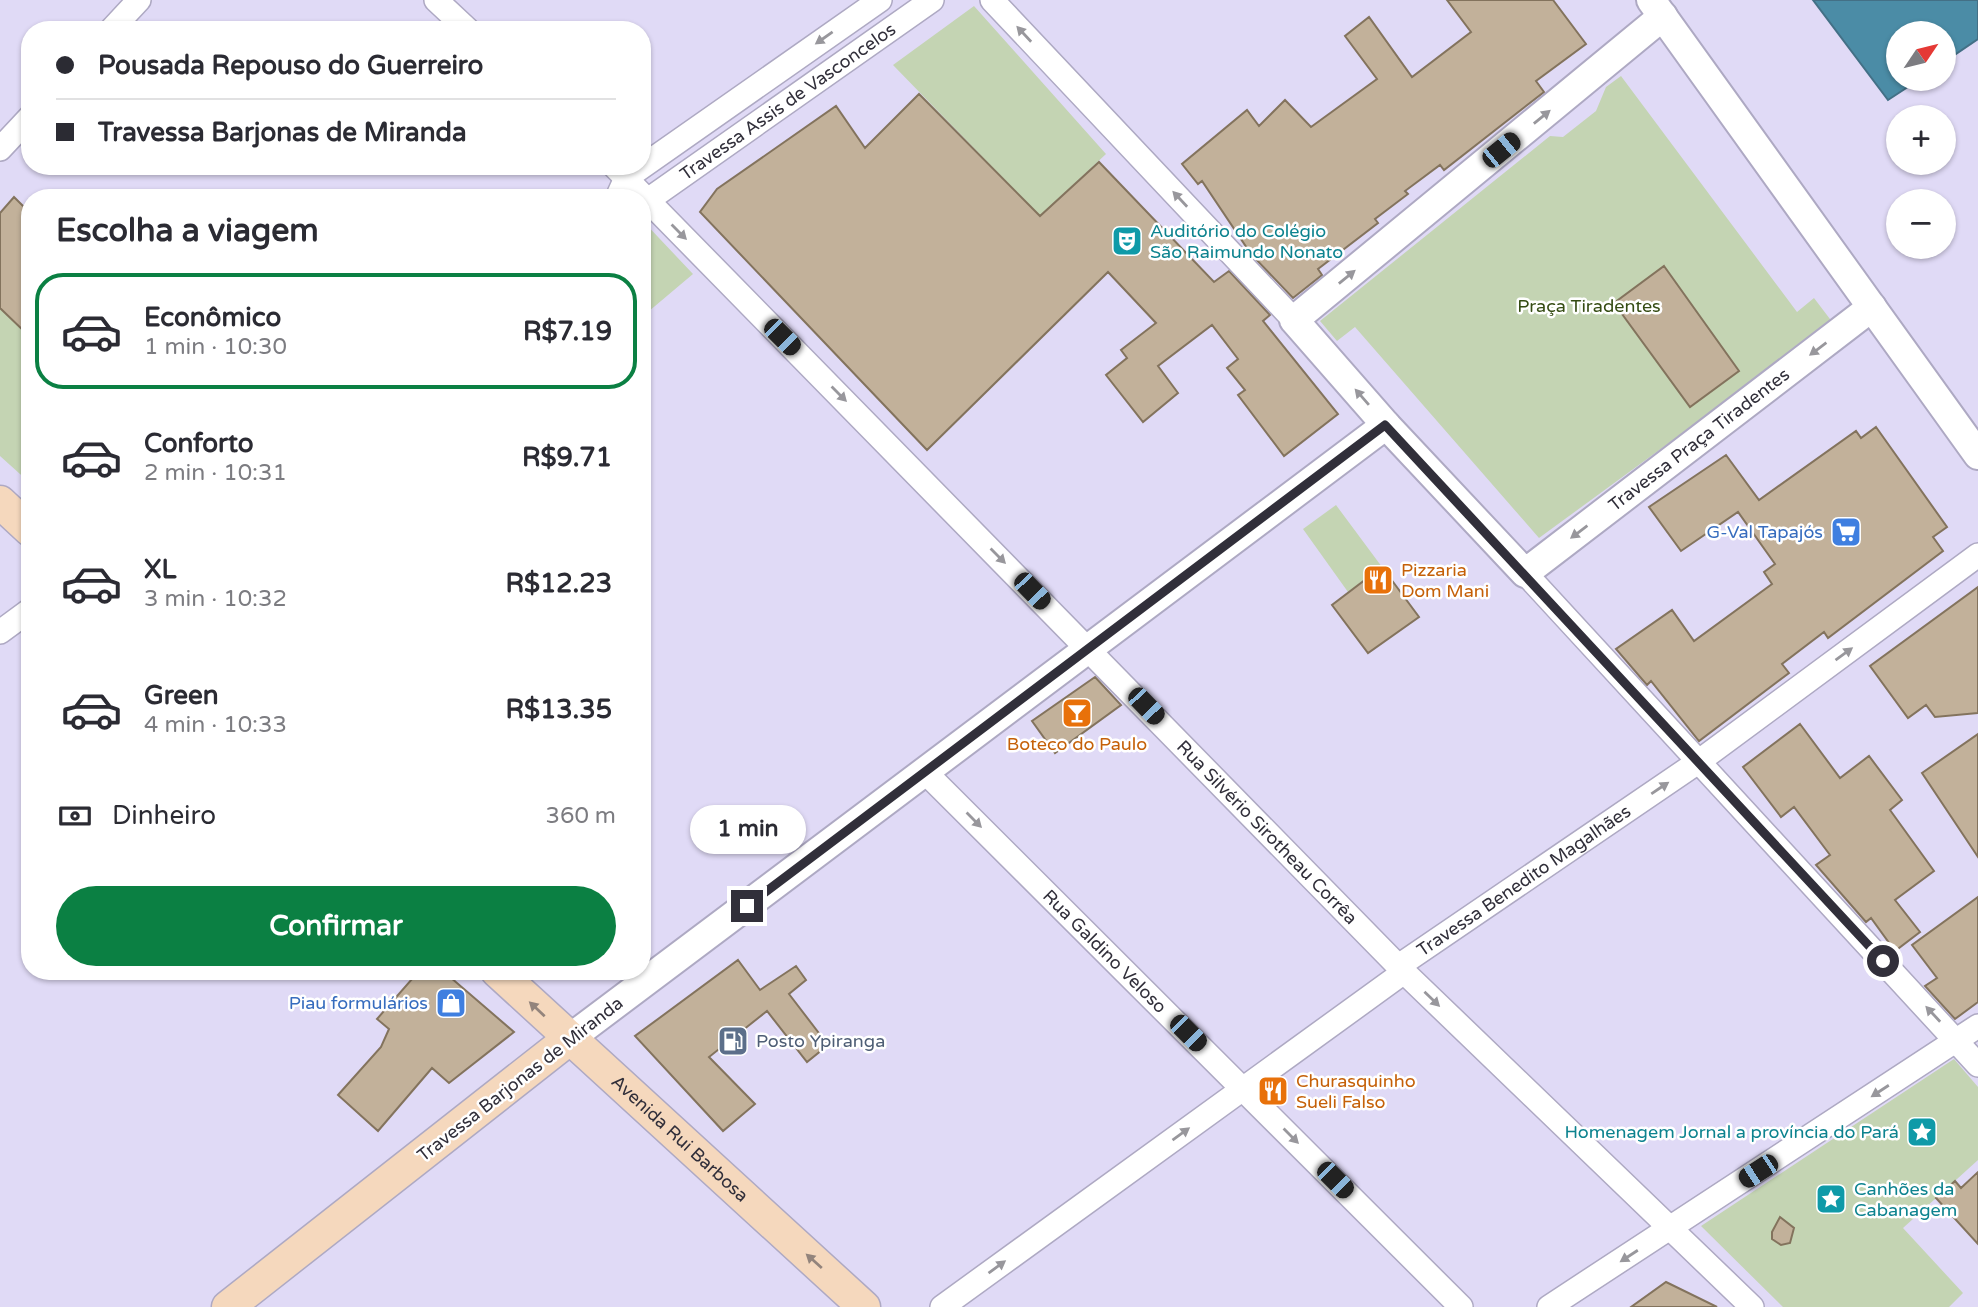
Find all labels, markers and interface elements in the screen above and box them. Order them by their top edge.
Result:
street label: Travessa Assis de Vasconcelos [676,18,900,185]
north arrow [1886,21,1956,91]
map controls [1886,21,1956,259]
one-way arrow [1017,26,1033,43]
one-way arrow [815,31,833,45]
text: Pousada Repouso do Guerreiro [98,50,483,81]
button: + [1886,105,1956,175]
one-way arrow [1533,110,1550,125]
text: Travessa Barjonas de Miranda [98,117,467,148]
car [1479,129,1524,171]
button: − [1886,189,1956,259]
one-way arrow [1173,191,1189,208]
text: Escolha a viagem [56,212,319,250]
place label: Auditório do Colégio São Raimundo Nonato [1150,220,1343,263]
one-way arrow [671,223,687,240]
theatre icon: Auditório do Colégio São Raimundo Nonato [1110,224,1144,258]
one-way arrow [1339,270,1356,285]
park label: Praça Tiradentes [1517,295,1661,317]
icon: car [60,300,123,363]
text: Econômico [144,302,281,333]
car [760,315,805,359]
text: R$7.19 [523,316,612,347]
text: 1 min · 10:30 [144,333,287,361]
one-way arrow [1809,342,1827,356]
street label: Travessa Praça Tiradentes [1604,363,1794,516]
one-way arrow [830,385,846,402]
one-way arrow [1354,389,1370,406]
icon: car [60,426,123,489]
text: Conforto [144,428,253,459]
text: R$9.71 [522,442,612,473]
text: 2 min · 10:31 [144,459,287,487]
supermarket icon: G-Val Tapajós [1829,515,1863,549]
place label: G-Val Tapajós [1707,521,1823,543]
one-way arrow [1570,524,1588,539]
one-way arrow [990,548,1007,565]
icon: car [60,552,123,615]
text: XL [144,554,176,585]
place label: Pizzaria Dom Mani [1401,559,1489,602]
restaurant icon: Pizzaria Dom Mani [1361,563,1395,597]
text: R$12.23 [505,568,612,599]
car [1010,569,1055,613]
text: 3 min · 10:32 [144,585,287,613]
one-way arrow [1834,647,1853,661]
icon: car [60,678,123,741]
text: Green [144,680,219,711]
car [1124,684,1169,728]
text: R$13.35 [505,694,612,725]
bar icon: Boteco do Paulo [1060,696,1094,730]
text: 4 min · 10:33 [144,711,287,739]
place label: Boteco do Paulo [1007,733,1147,755]
street label: Rua Silvério Sirotheau Corrêa [1172,736,1362,929]
one-way arrow [1651,781,1669,795]
icon: cash [56,797,94,835]
text: Dinheiro [112,800,216,831]
street label: Travessa Benedito Magalhães [1413,800,1635,961]
text: 360 m [546,802,616,830]
callout: 1 min [689,804,805,853]
one-way arrow [965,812,982,829]
text: 1 min [717,815,779,843]
street label: Rua Galdino Veloso [1038,885,1171,1018]
button: Confirmar [56,886,616,966]
route end [731,890,763,922]
route start [1867,945,1899,977]
shop icon: Piau formulários [434,986,468,1020]
one-way arrow [1423,990,1440,1006]
place label: Piau formulários [289,992,428,1014]
street label: Travessa Barjonas de Miranda [413,992,627,1166]
one-way arrow [528,1001,546,1017]
one-way arrow [1925,1006,1941,1023]
car [1166,1011,1211,1055]
fuel station icon: Posto Ypiranga [716,1024,750,1058]
place label: Posto Ypiranga [756,1030,885,1052]
street label: Avenida Rui Barbosa [607,1070,753,1207]
place label: Churasquinho Sueli Falso [1296,1070,1416,1113]
restaurant icon: Churasquinho Sueli Falso [1256,1074,1290,1108]
one-way arrow [1870,1084,1890,1097]
place icon: Homenagem Jornal a província do Pará [1905,1115,1939,1149]
place label: Homenagem Jornal a província do Pará [1565,1121,1899,1143]
one-way arrow [1172,1127,1191,1141]
one-way arrow [1283,1128,1300,1145]
car [1735,1151,1782,1191]
car [1313,1158,1358,1202]
place label: Canhões da Cabanagem [1854,1178,1957,1221]
place icon: Canhões da Cabanagem [1814,1182,1848,1216]
one-way arrow [1619,1249,1638,1262]
one-way arrow [805,1253,823,1269]
one-way arrow [988,1260,1006,1274]

